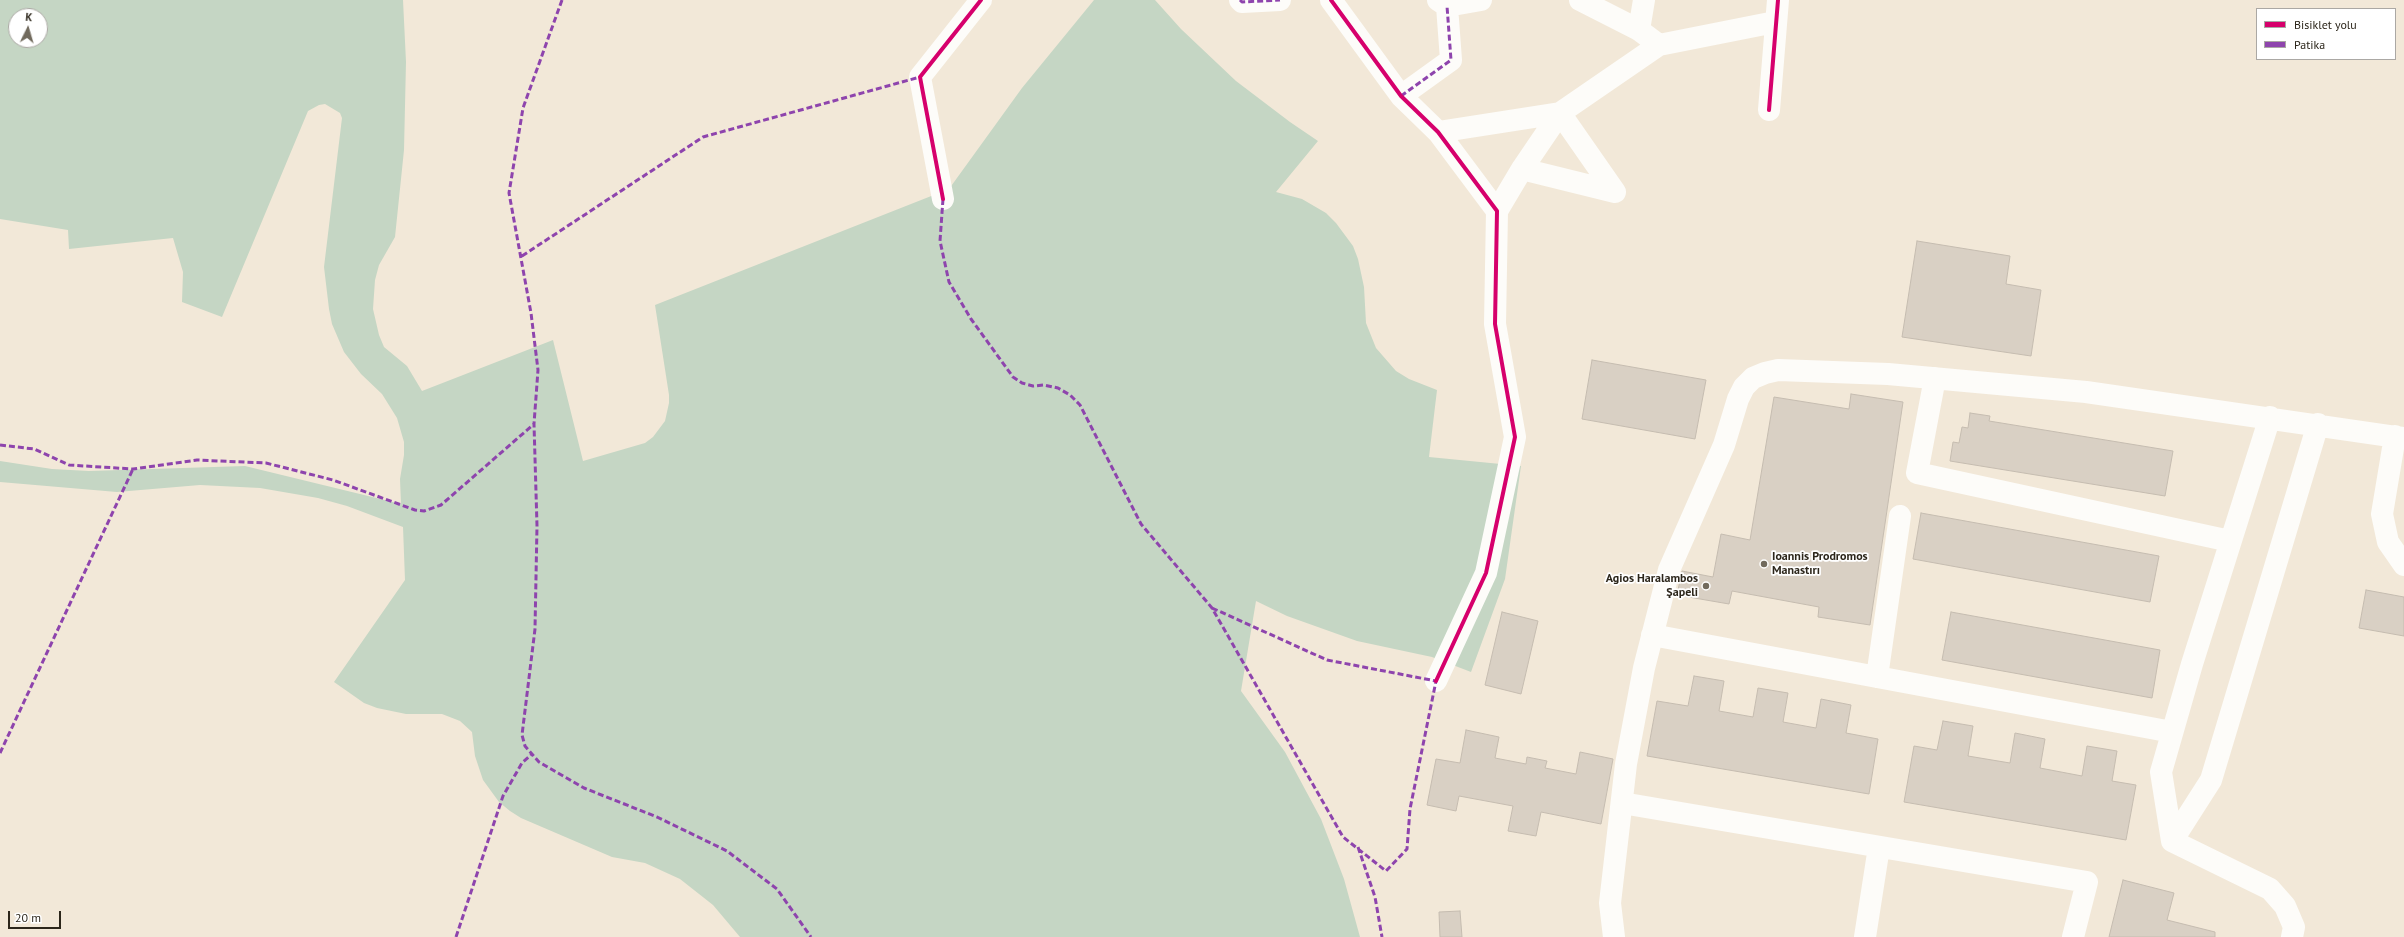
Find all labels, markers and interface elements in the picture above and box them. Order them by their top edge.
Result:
north arrow [8,8,48,48]
legend [2256,8,2396,60]
text: K [25,10,33,24]
text: Bisiklet yolu [2294,17,2357,32]
text: Patika [2294,37,2325,52]
place label: Ioannis Prodromos Manastırı [1772,550,1868,578]
marker: Ioannis Prodromos Manastırı [1759,559,1769,569]
place label: Agios Haralambos Şapeli [1606,572,1698,600]
marker: Agios Haralambos Şapeli [1701,581,1711,591]
scale bar [10,903,63,929]
text: 20 m [15,910,41,925]

